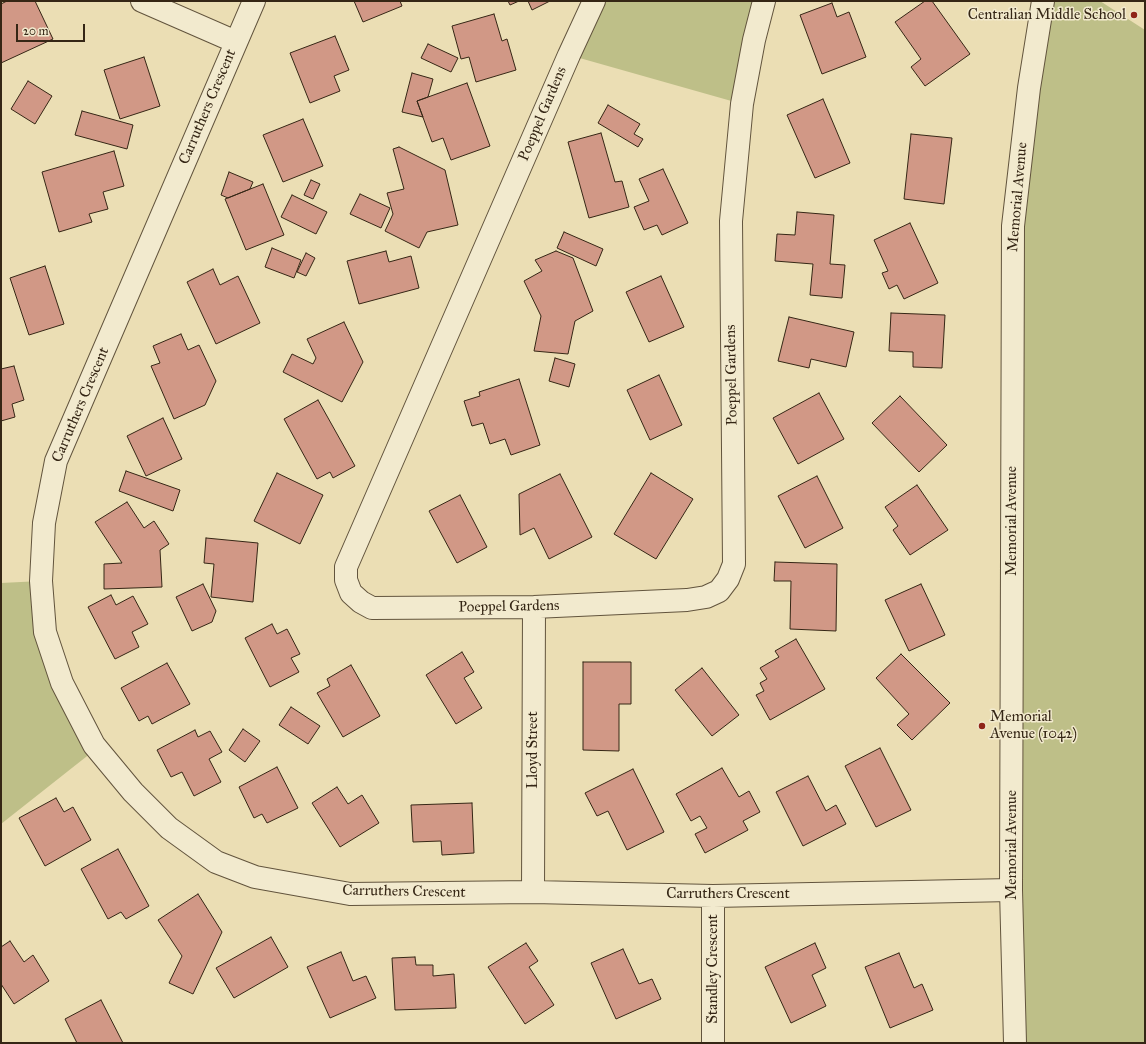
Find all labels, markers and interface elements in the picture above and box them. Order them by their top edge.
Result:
place label: Centralian Middle School [968,6,1126,24]
marker: Centralian Middle School [1129,10,1139,20]
scale bar [18,16,87,42]
text: 20 m [23,24,49,38]
street label: Carruthers Crescent [176,47,240,167]
street label: Poeppel Gardens [515,64,571,164]
street label: Memorial Avenue [1004,141,1032,253]
street label: Poeppel Gardens [722,324,742,426]
street label: Carruthers Crescent [49,345,113,465]
street label: Memorial Avenue [1003,466,1021,576]
street label: Poeppel Gardens [458,597,560,617]
place label: Memorial Avenue (1042) [990,708,1077,743]
street label: Lloyd Street [524,711,542,789]
marker: Memorial Avenue (1042) [977,721,987,731]
street label: Memorial Avenue [1003,790,1021,900]
street label: Carruthers Crescent [342,882,466,902]
street label: Carruthers Crescent [666,885,790,903]
street label: Standley Crescent [704,914,722,1024]

